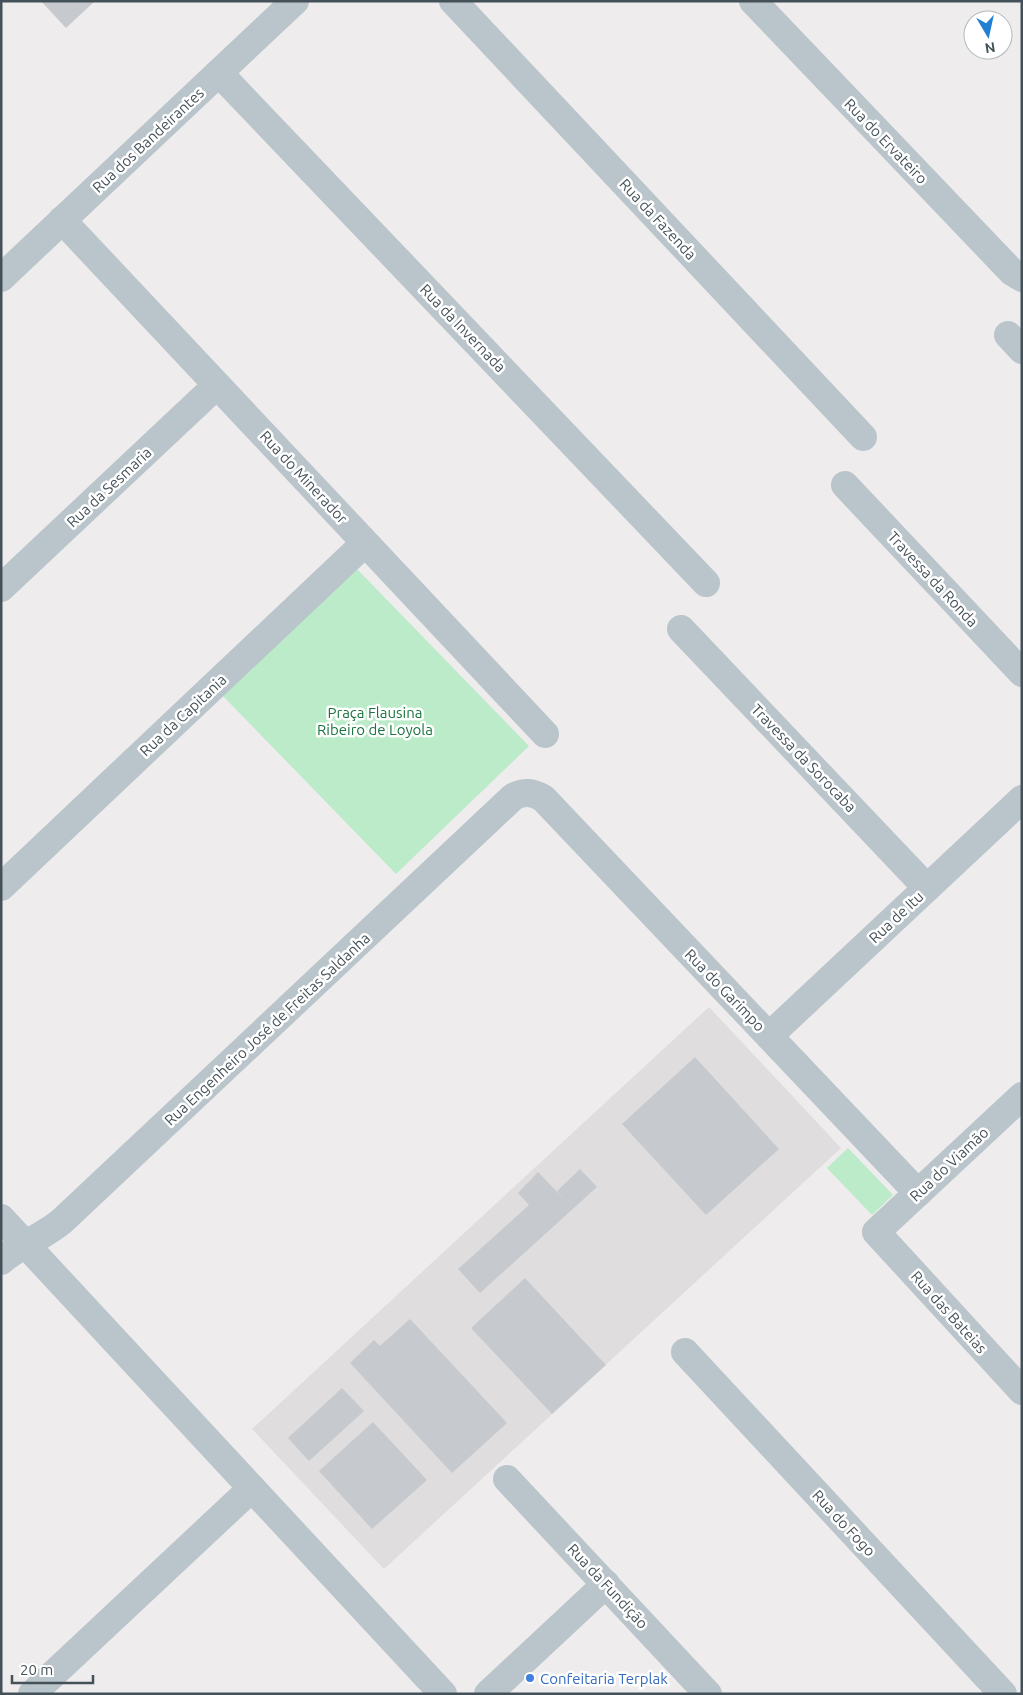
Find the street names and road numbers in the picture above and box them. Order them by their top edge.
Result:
street label: Rua dos Bandeirantes [89,84,207,196]
street label: Rua do Ervateiro [841,95,931,187]
street label: Rua da Fazenda [616,175,700,263]
street label: Rua da Invernada [417,281,509,375]
street label: Rua do Minerador [257,427,351,527]
street label: Rua da Sesmaria [63,444,155,530]
street label: Travessa da Ronda [884,528,982,630]
street label: Rua da Capitania [136,671,230,759]
street label: Travessa da Sorocaba [748,701,860,815]
street label: Rua de Itu [865,888,927,946]
street label: Rua Engenheiro José de Freitas Saldanha [161,929,373,1129]
street label: Rua do Garimpo [682,945,768,1035]
street label: Rua do Viamão [906,1123,992,1205]
street label: Rua das Bateias [908,1267,990,1357]
street label: Rua do Fogo [809,1486,879,1560]
street label: Rua da Fundição [564,1540,652,1632]

